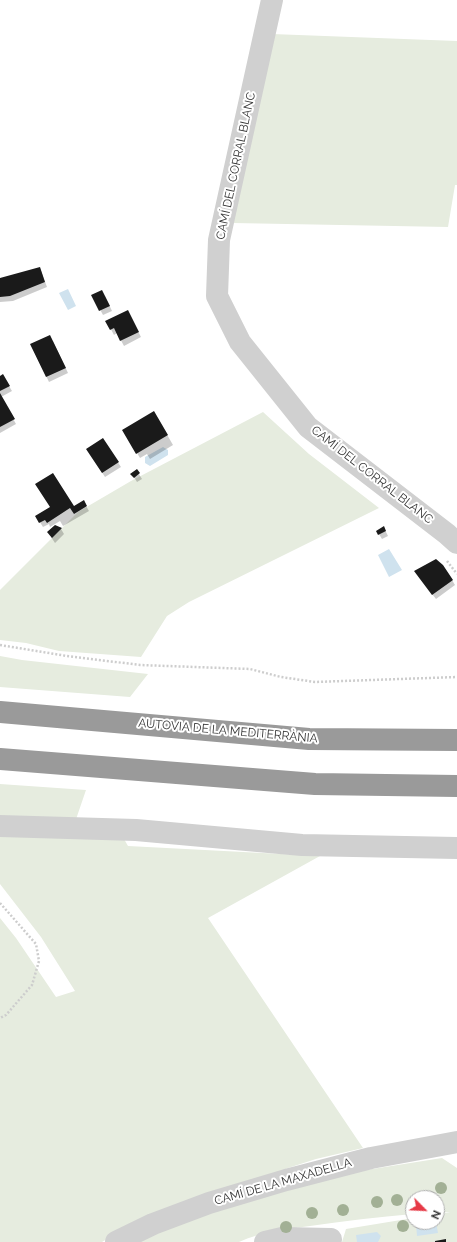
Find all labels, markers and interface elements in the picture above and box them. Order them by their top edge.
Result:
street label: CAMÍ DEL CORRAL BLANC [213,91,259,241]
street label: CAMÍ DEL CORRAL BLANC [308,423,436,527]
street label: AUTOVIA DE LA MEDITERRÀNIA [138,716,318,746]
street label: CAMÍ DE LA MAXADELLA [213,1155,353,1209]
north arrow [405,1190,445,1230]
text: N [428,1208,443,1221]

